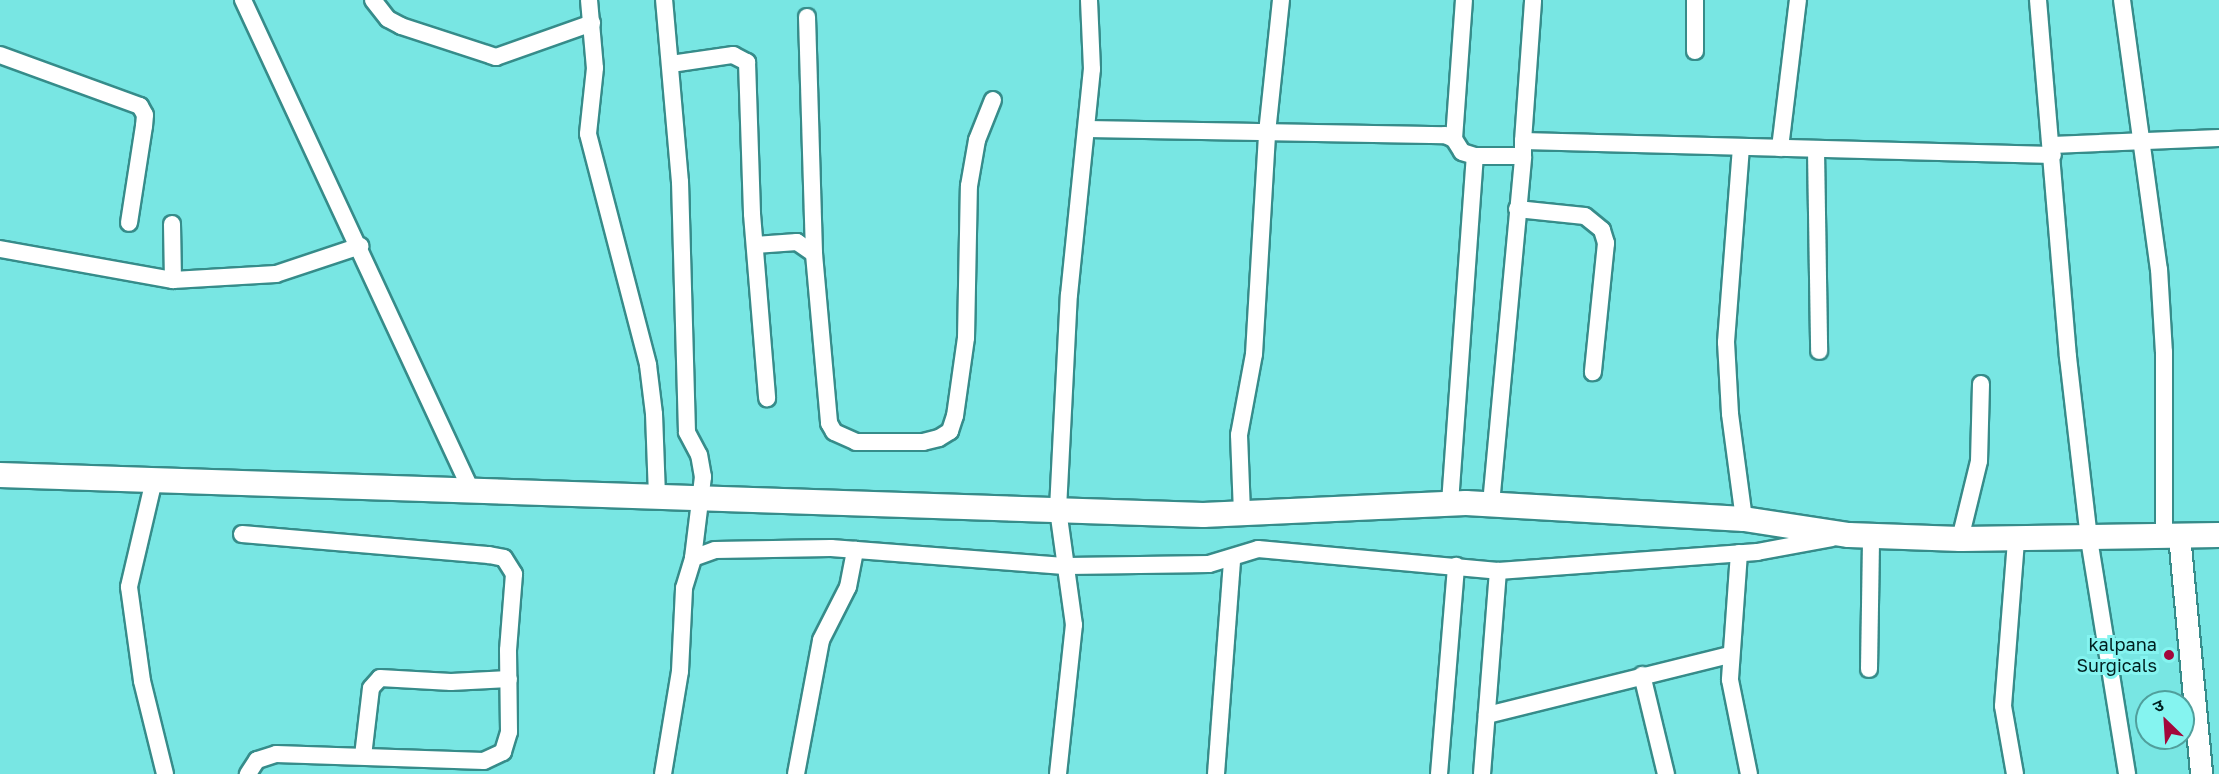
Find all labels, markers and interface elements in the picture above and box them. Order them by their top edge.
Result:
place label: kalpana Surgicals [2077,634,2157,676]
marker: kalpana Surgicals [2162,648,2176,662]
north arrow [2135,690,2195,750]
text: उ [2150,694,2167,717]

